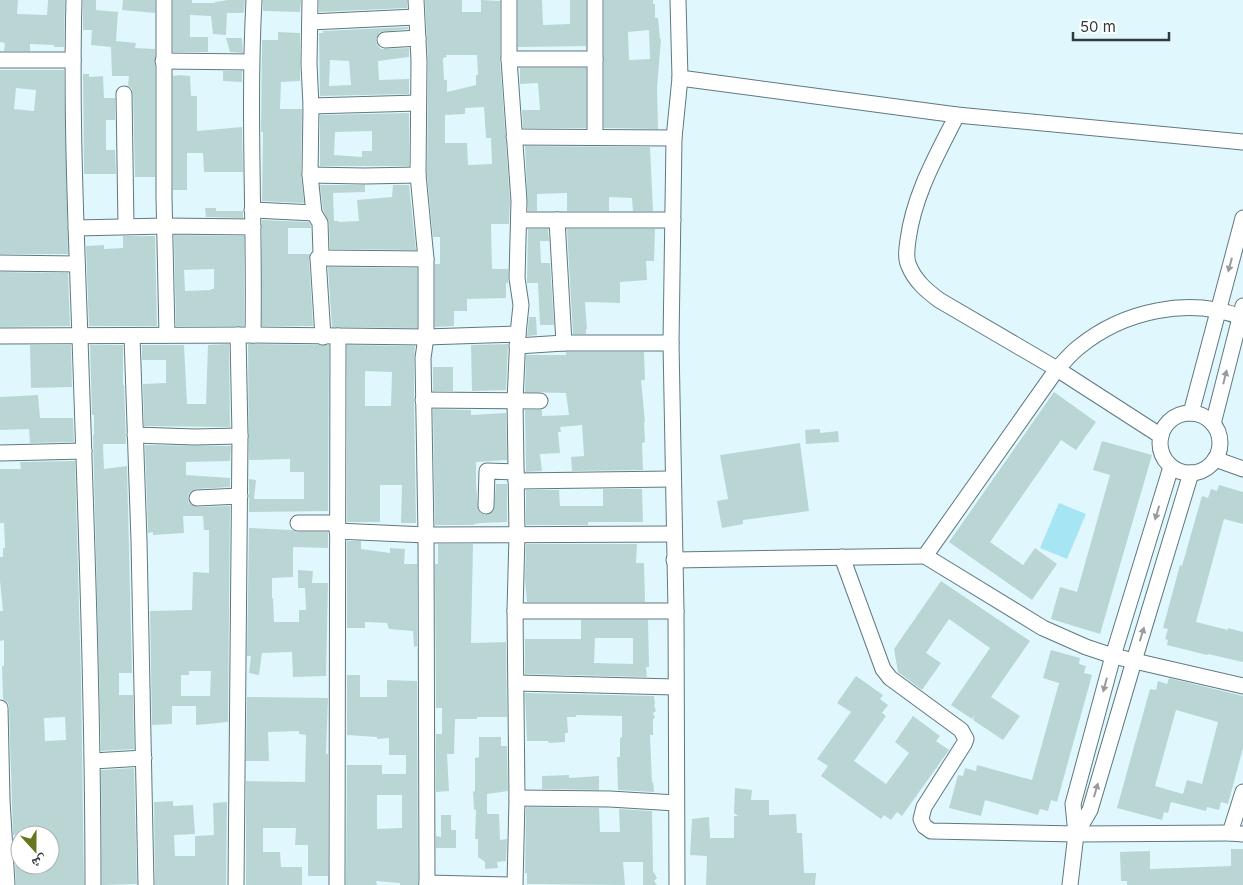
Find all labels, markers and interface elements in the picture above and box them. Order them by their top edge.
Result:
scale bar [1073,10,1169,42]
text: 50 m [1080,17,1116,36]
one-way arrow [1226,257,1234,273]
one-way arrow [1221,369,1229,384]
one-way arrow [1153,506,1161,521]
one-way arrow [1138,626,1146,641]
one-way arrow [1101,678,1109,693]
one-way arrow [1093,782,1101,797]
north arrow [10,825,60,875]
text: ش [29,851,50,873]

